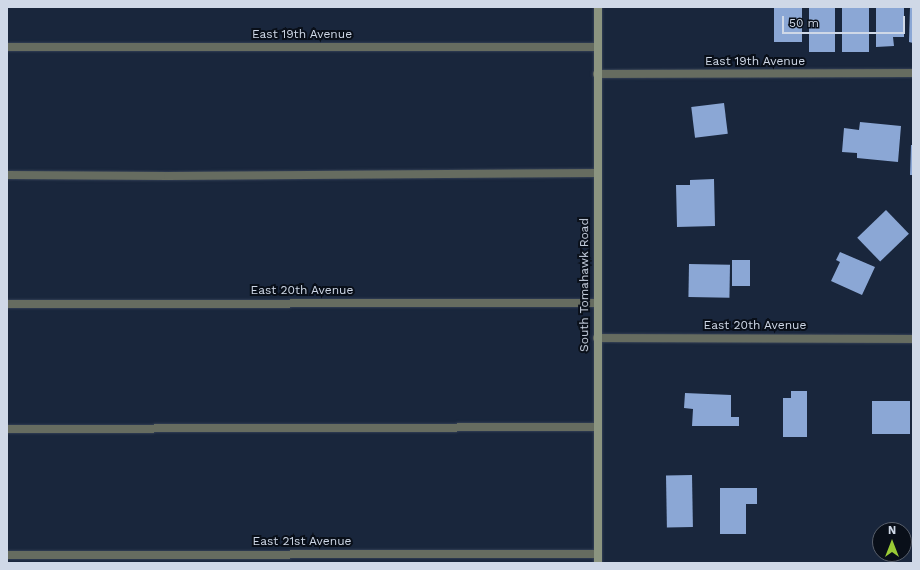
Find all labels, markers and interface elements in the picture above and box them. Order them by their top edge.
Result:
scale bar [784,8,907,34]
text: 50 m [789,16,819,30]
street label: East 19th Avenue [252,28,352,42]
street label: East 19th Avenue [705,55,805,69]
street label: South Tomahawk Road [578,218,592,352]
street label: East 20th Avenue [250,284,354,298]
street label: East 20th Avenue [703,319,807,333]
north arrow [872,522,912,562]
text: N [888,524,896,537]
street label: East 21st Avenue [252,535,352,549]

